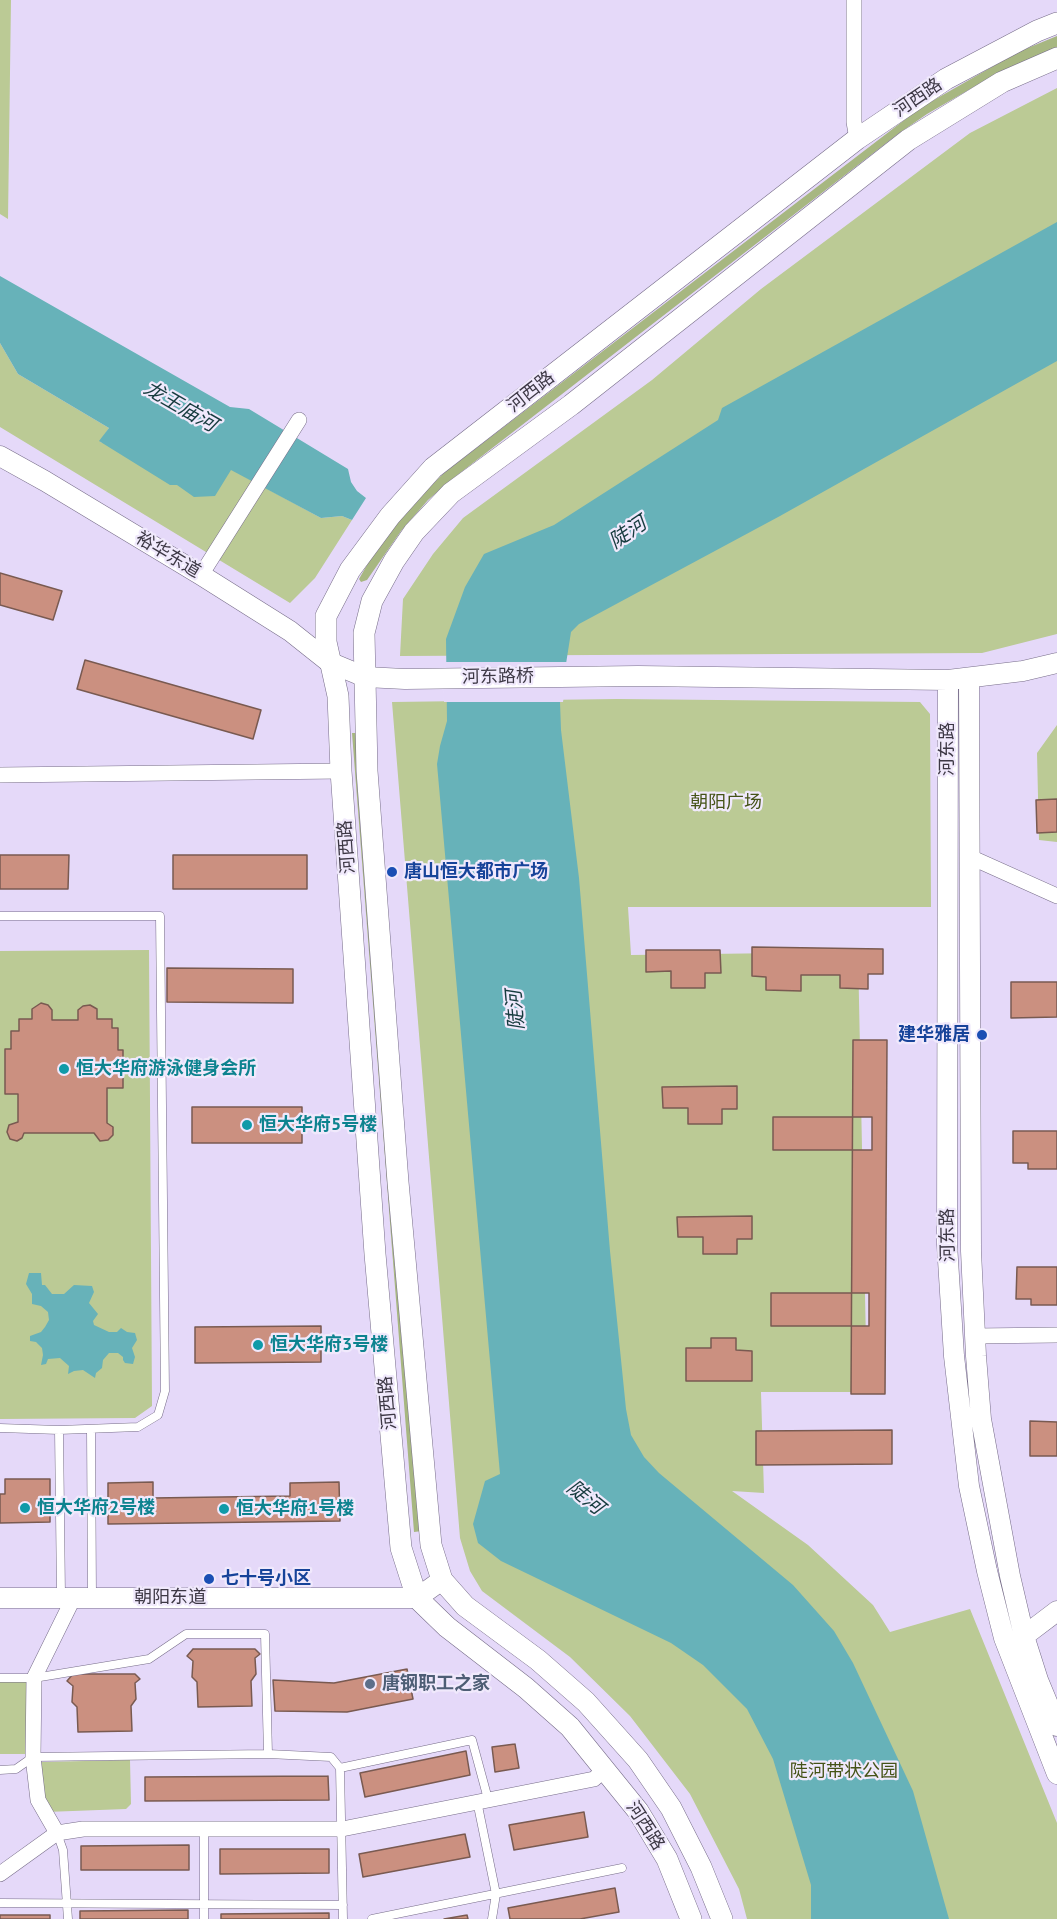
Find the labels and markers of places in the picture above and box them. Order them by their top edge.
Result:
place label: 唐山恒大都市广场 [404,861,548,883]
marker: 唐山恒大都市广场 [385,865,399,879]
place label: 建华雅居 [898,1024,970,1046]
marker: 建华雅居 [975,1028,989,1042]
place label: 恒大华府游泳健身会所 [76,1058,256,1080]
marker: 恒大华府游泳健身会所 [57,1062,71,1076]
place label: 恒大华府5号楼 [259,1114,377,1136]
marker: 恒大华府5号楼 [240,1118,254,1132]
place label: 恒大华府3号楼 [270,1334,388,1356]
marker: 恒大华府3号楼 [251,1338,265,1352]
place label: 恒大华府2号楼 [37,1497,155,1519]
place label: 恒大华府1号楼 [236,1498,354,1520]
marker: 恒大华府2号楼 [18,1501,32,1515]
marker: 恒大华府1号楼 [217,1502,231,1516]
place label: 七十号小区 [221,1568,311,1590]
marker: 七十号小区 [202,1572,216,1586]
place label: 唐钢职工之家 [382,1673,490,1695]
marker: 唐钢职工之家 [363,1677,377,1691]

